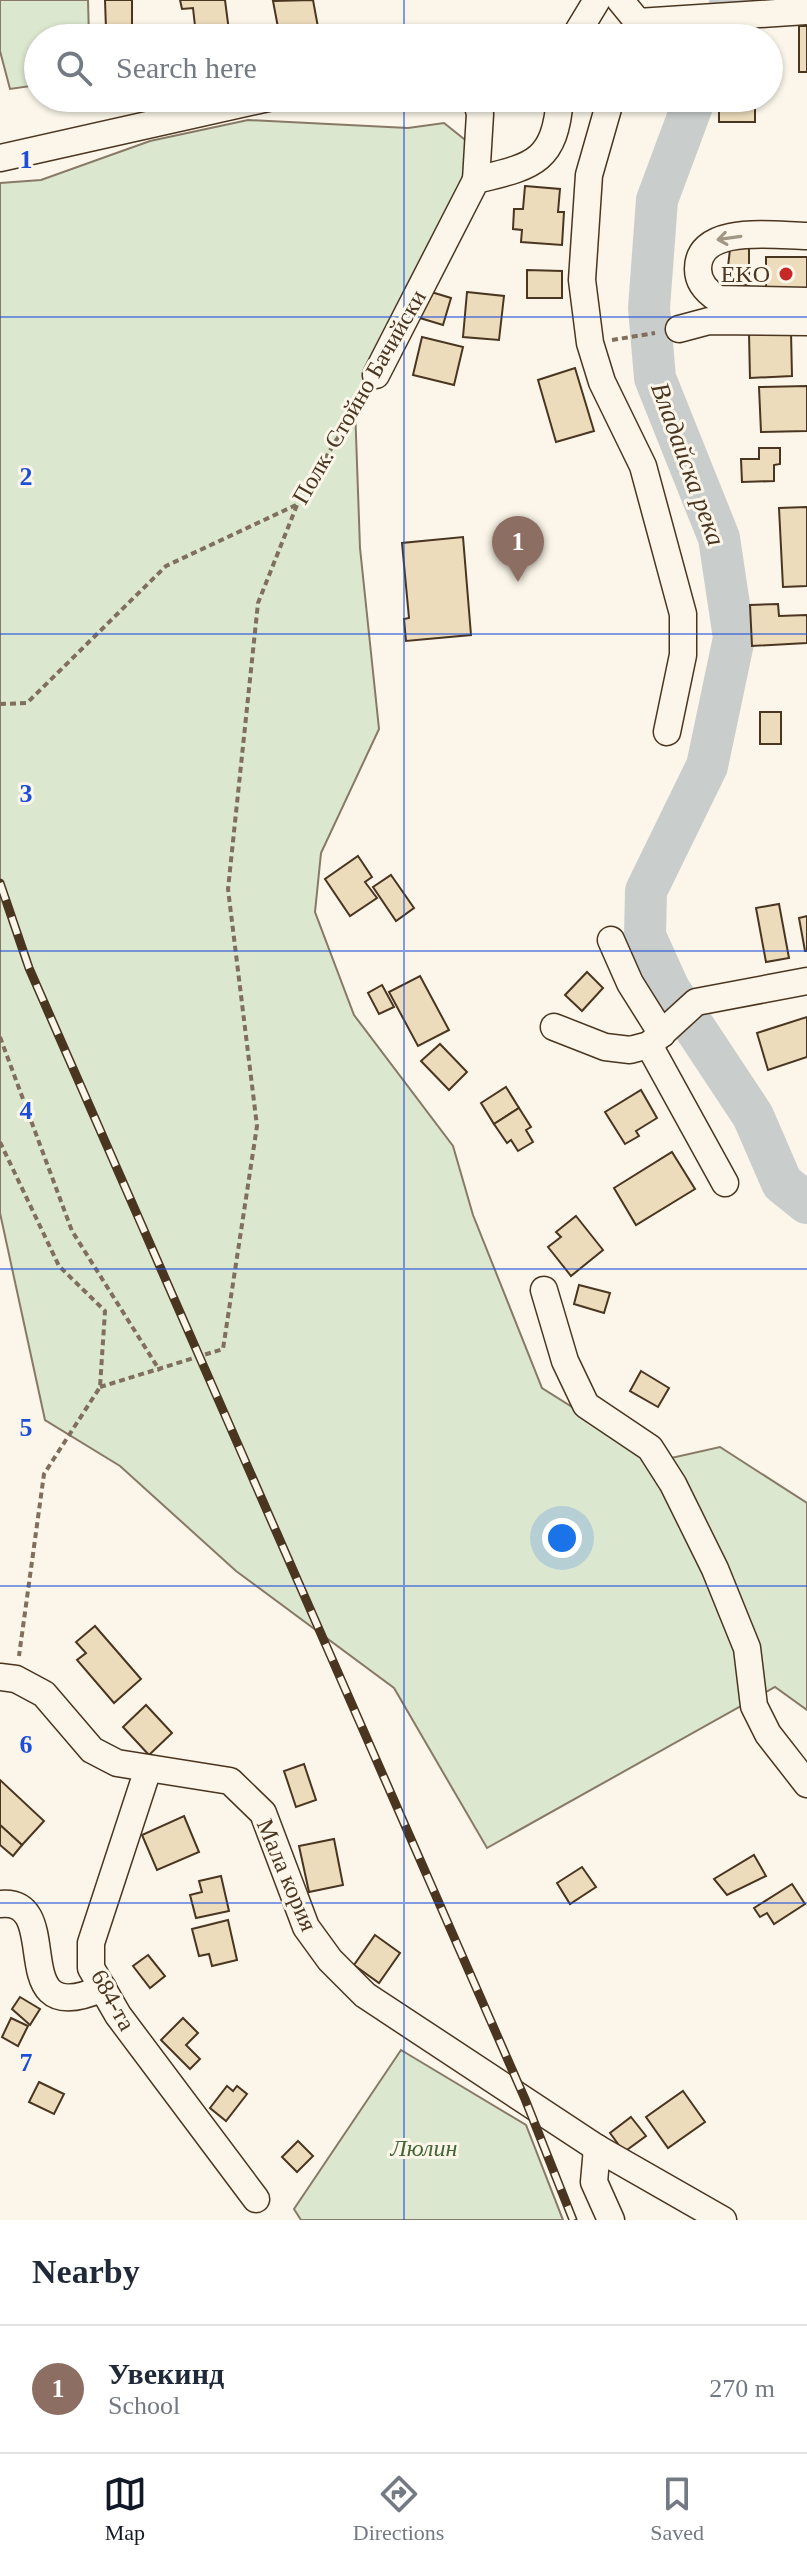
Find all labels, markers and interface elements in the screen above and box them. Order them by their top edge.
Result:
search box [24,24,783,112]
icon: search [52,46,96,90]
text: Search here [116,51,257,84]
text: 1 [20,145,33,174]
one-way arrow [717,231,743,246]
place label: EKO [721,261,770,287]
marker: EKO [777,265,795,283]
street label: Полк. Стойно Бачийски [287,285,431,509]
water label: Владайска река [645,379,731,549]
text: 2 [20,462,33,491]
pin: 1 [492,516,544,582]
text: 3 [20,779,33,808]
text: 4 [20,1096,33,1125]
text: 5 [20,1413,33,1442]
your location [542,1518,582,1558]
text: 6 [20,1730,33,1759]
street label: Мала кория [252,1815,322,1935]
street label: 684-та [86,1965,140,2035]
text: 7 [20,2048,33,2077]
park label: Люлин [390,2135,458,2161]
text: Nearby [32,2253,140,2290]
text: Увекинд [108,2357,224,2390]
text: 1 [52,2374,65,2403]
text: 270 m [709,2374,775,2403]
text: School [108,2391,180,2420]
tab: Map [103,2472,147,2546]
tab: Directions [353,2472,444,2546]
tab: Saved [650,2472,704,2546]

